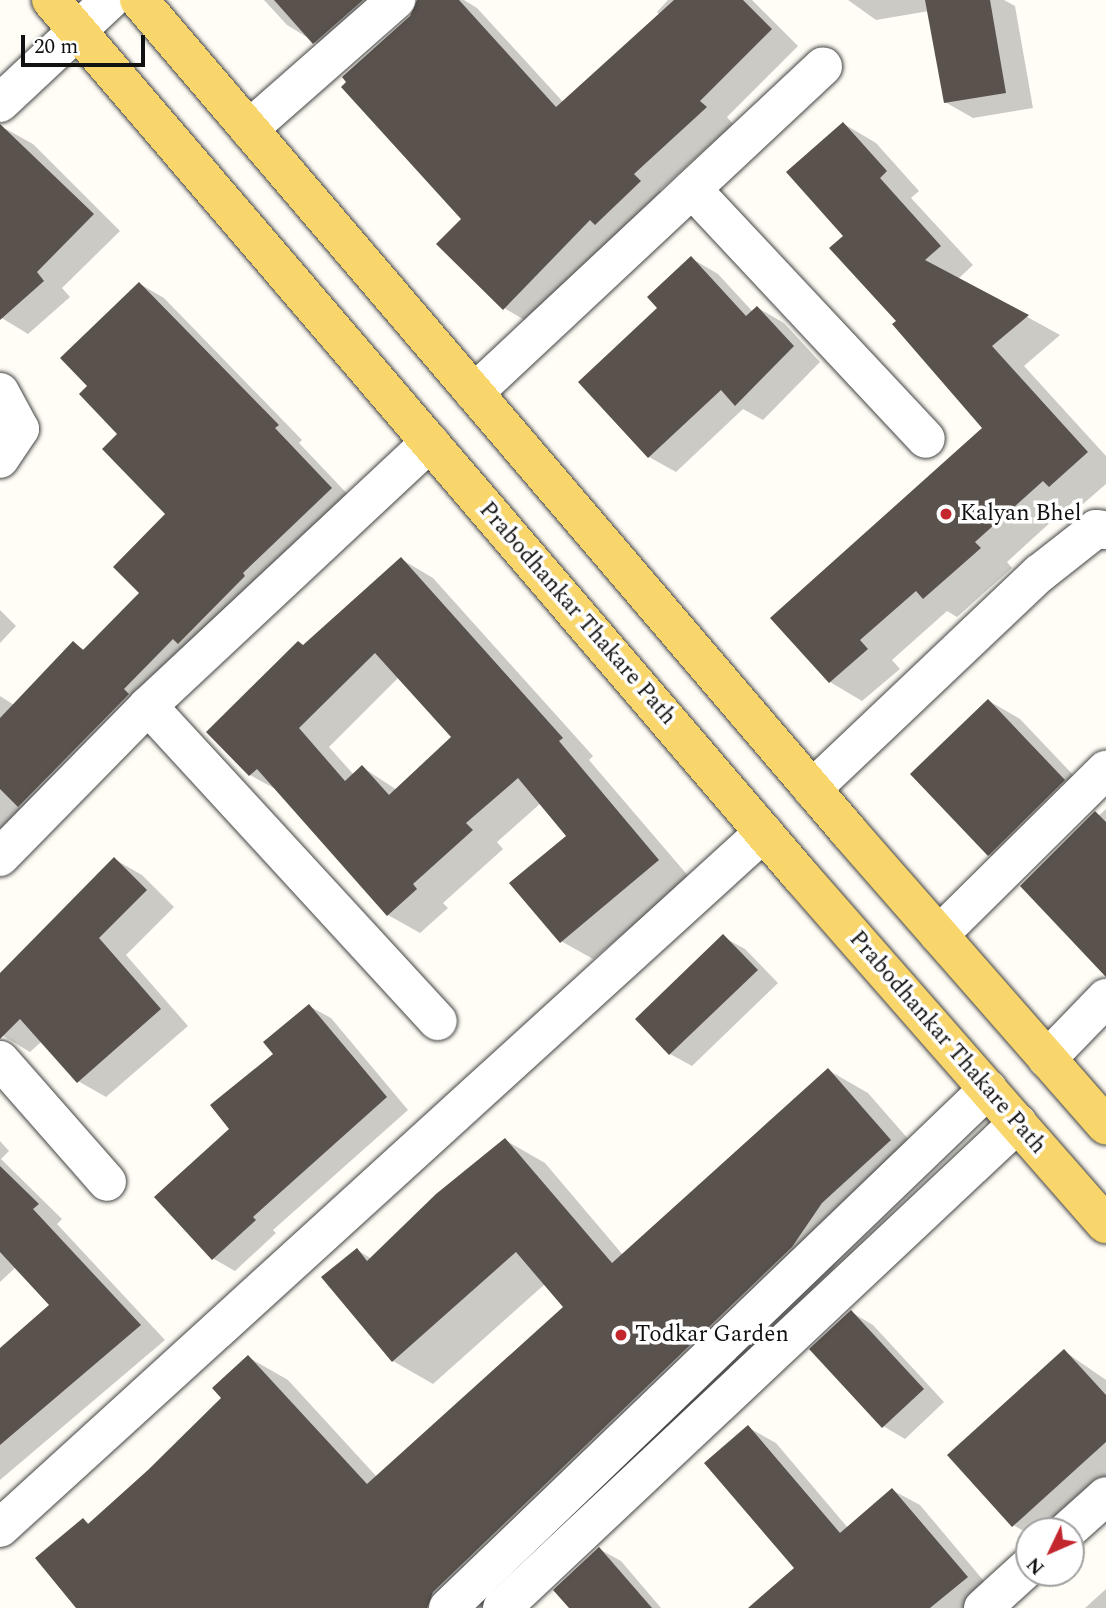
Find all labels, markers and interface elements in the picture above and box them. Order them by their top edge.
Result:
scale bar [24,21,149,65]
text: 20 m [34,31,78,63]
street label: Prabodhankar Thakare Path [473,497,681,731]
place label: Kalyan Bhel [960,500,1082,528]
marker: Kalyan Bhel [938,506,954,522]
street label: Prabodhankar Thakare Path [843,926,1051,1160]
place label: Todkar Garden [635,1321,789,1349]
marker: Todkar Garden [613,1327,629,1343]
north arrow [1015,1517,1085,1587]
text: N [1020,1550,1052,1581]

